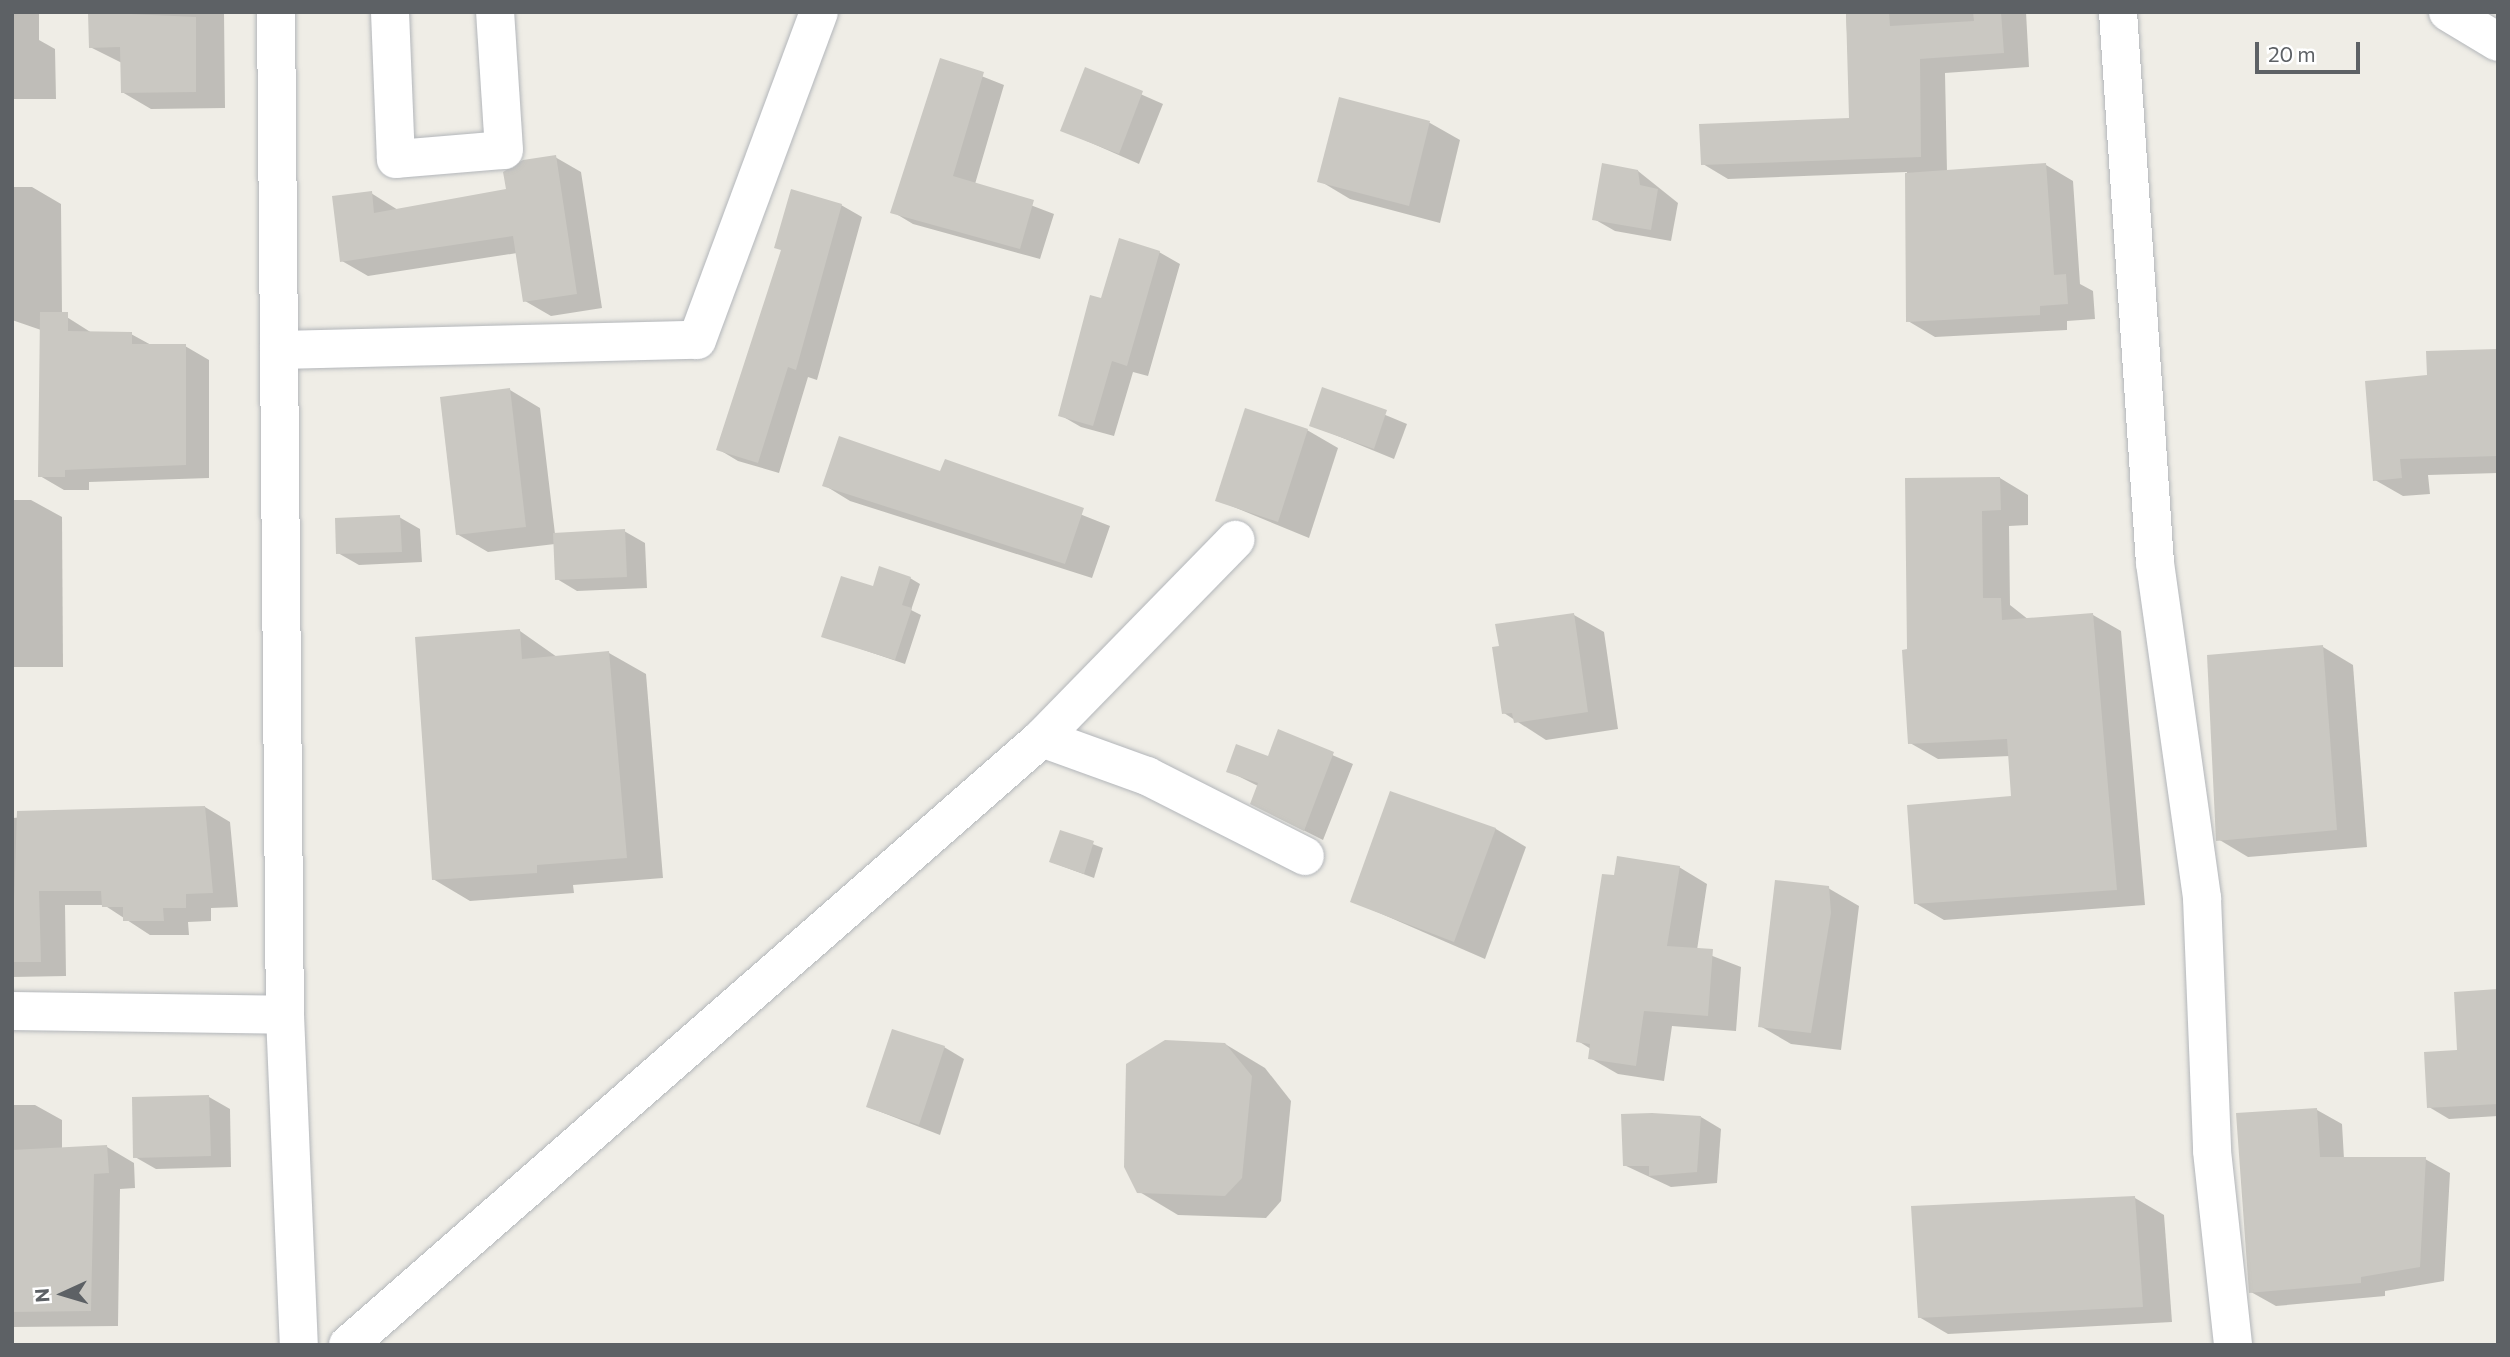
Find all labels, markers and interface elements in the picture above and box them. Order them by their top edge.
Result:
scale bar [2258,28,2363,72]
text: 20 m [2268,41,2316,66]
north arrow [28,1259,98,1329]
text: N [30,1288,54,1303]

